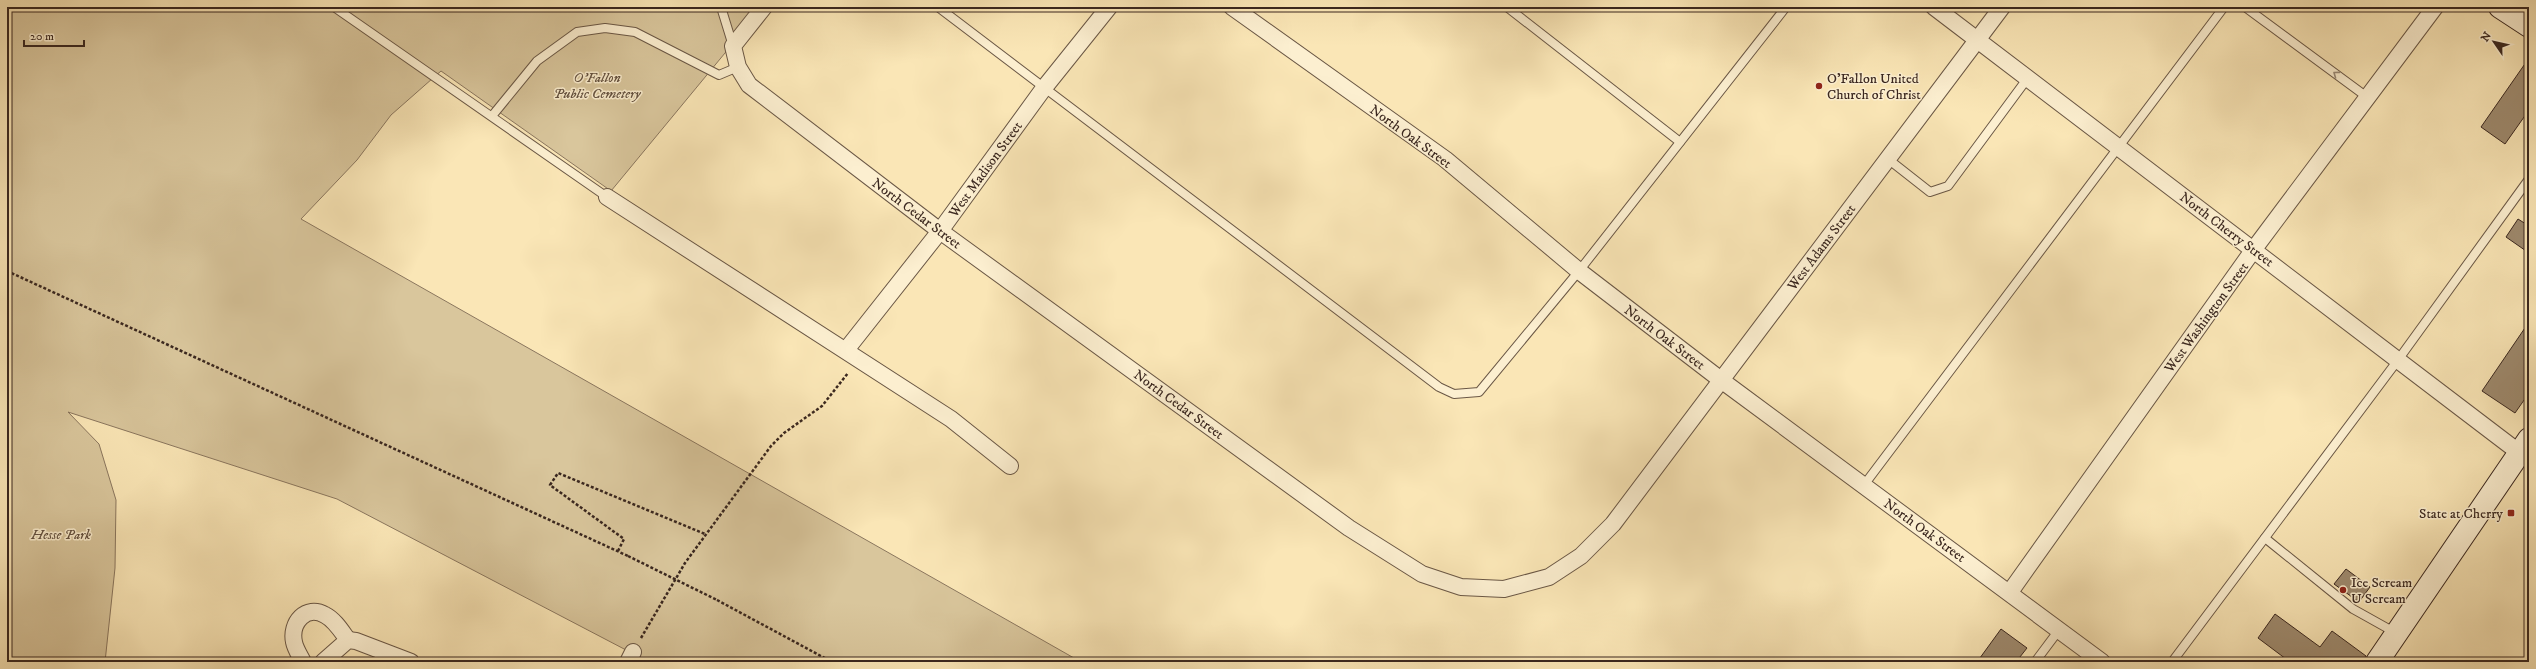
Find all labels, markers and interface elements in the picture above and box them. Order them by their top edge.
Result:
scale bar [24,22,84,48]
north arrow [2474,22,2514,62]
text: 20 m [30,29,54,44]
text: N [2478,29,2495,45]
park label: O'Fallon Public Cemetery [553,69,642,103]
place label: O'Fallon United Church of Christ [1827,70,1921,104]
one-way arrow [2333,72,2340,79]
marker: O'Fallon United Church of Christ [1814,81,1824,91]
street label: North Oak Street [1366,101,1455,173]
street label: West Madison Street [944,118,1027,222]
street label: North Cedar Street [868,174,965,254]
street label: North Cherry Street [2176,188,2278,271]
street label: West Adams Street [1783,201,1860,295]
street label: West Washington Street [2160,258,2253,377]
street label: North Oak Street [1620,301,1709,374]
street label: North Cedar Street [1130,366,1228,444]
street label: North Oak Street [1880,495,1969,567]
place label: State at Cherry [2419,505,2503,523]
marker: State at Cherry [2506,508,2516,518]
park label: Hesse Park [30,526,91,544]
place label: Ice Scream U Scream [2351,574,2413,608]
marker: Ice Scream U Scream [2338,585,2348,595]

